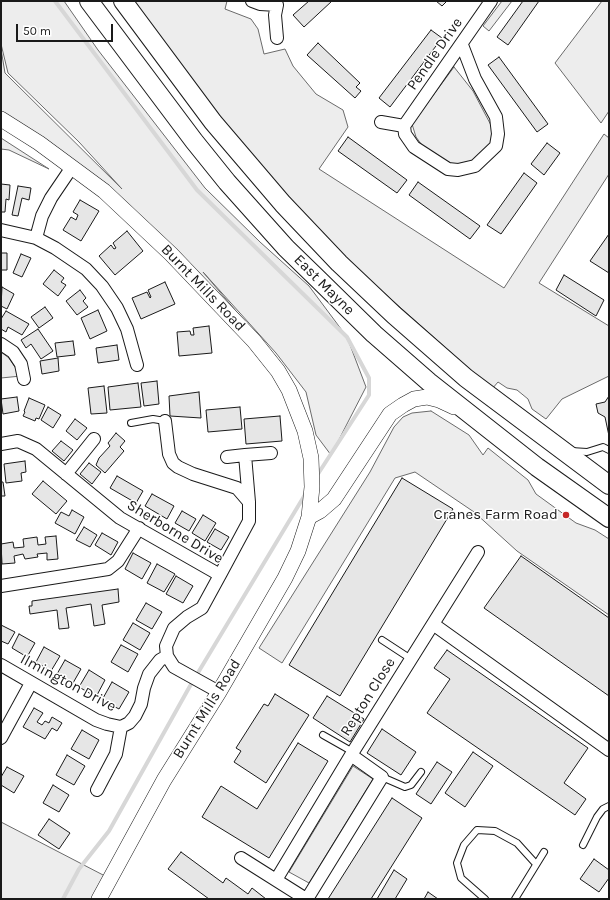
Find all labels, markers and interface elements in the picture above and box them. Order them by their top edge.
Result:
street label: Pendle Drive [403,14,467,94]
scale bar [18,16,115,42]
text: 50 m [23,24,51,38]
street label: Burnt Mills Road [157,241,249,335]
street label: East Mayne [290,251,358,319]
street label: Sherborne Drive [124,496,226,568]
place label: Cranes Farm Road [434,506,558,524]
marker: Cranes Farm Road [561,510,571,520]
street label: Ilmington Drive [17,650,119,716]
street label: Repton Close [337,654,399,740]
street label: Burnt Mills Road [169,656,245,762]

